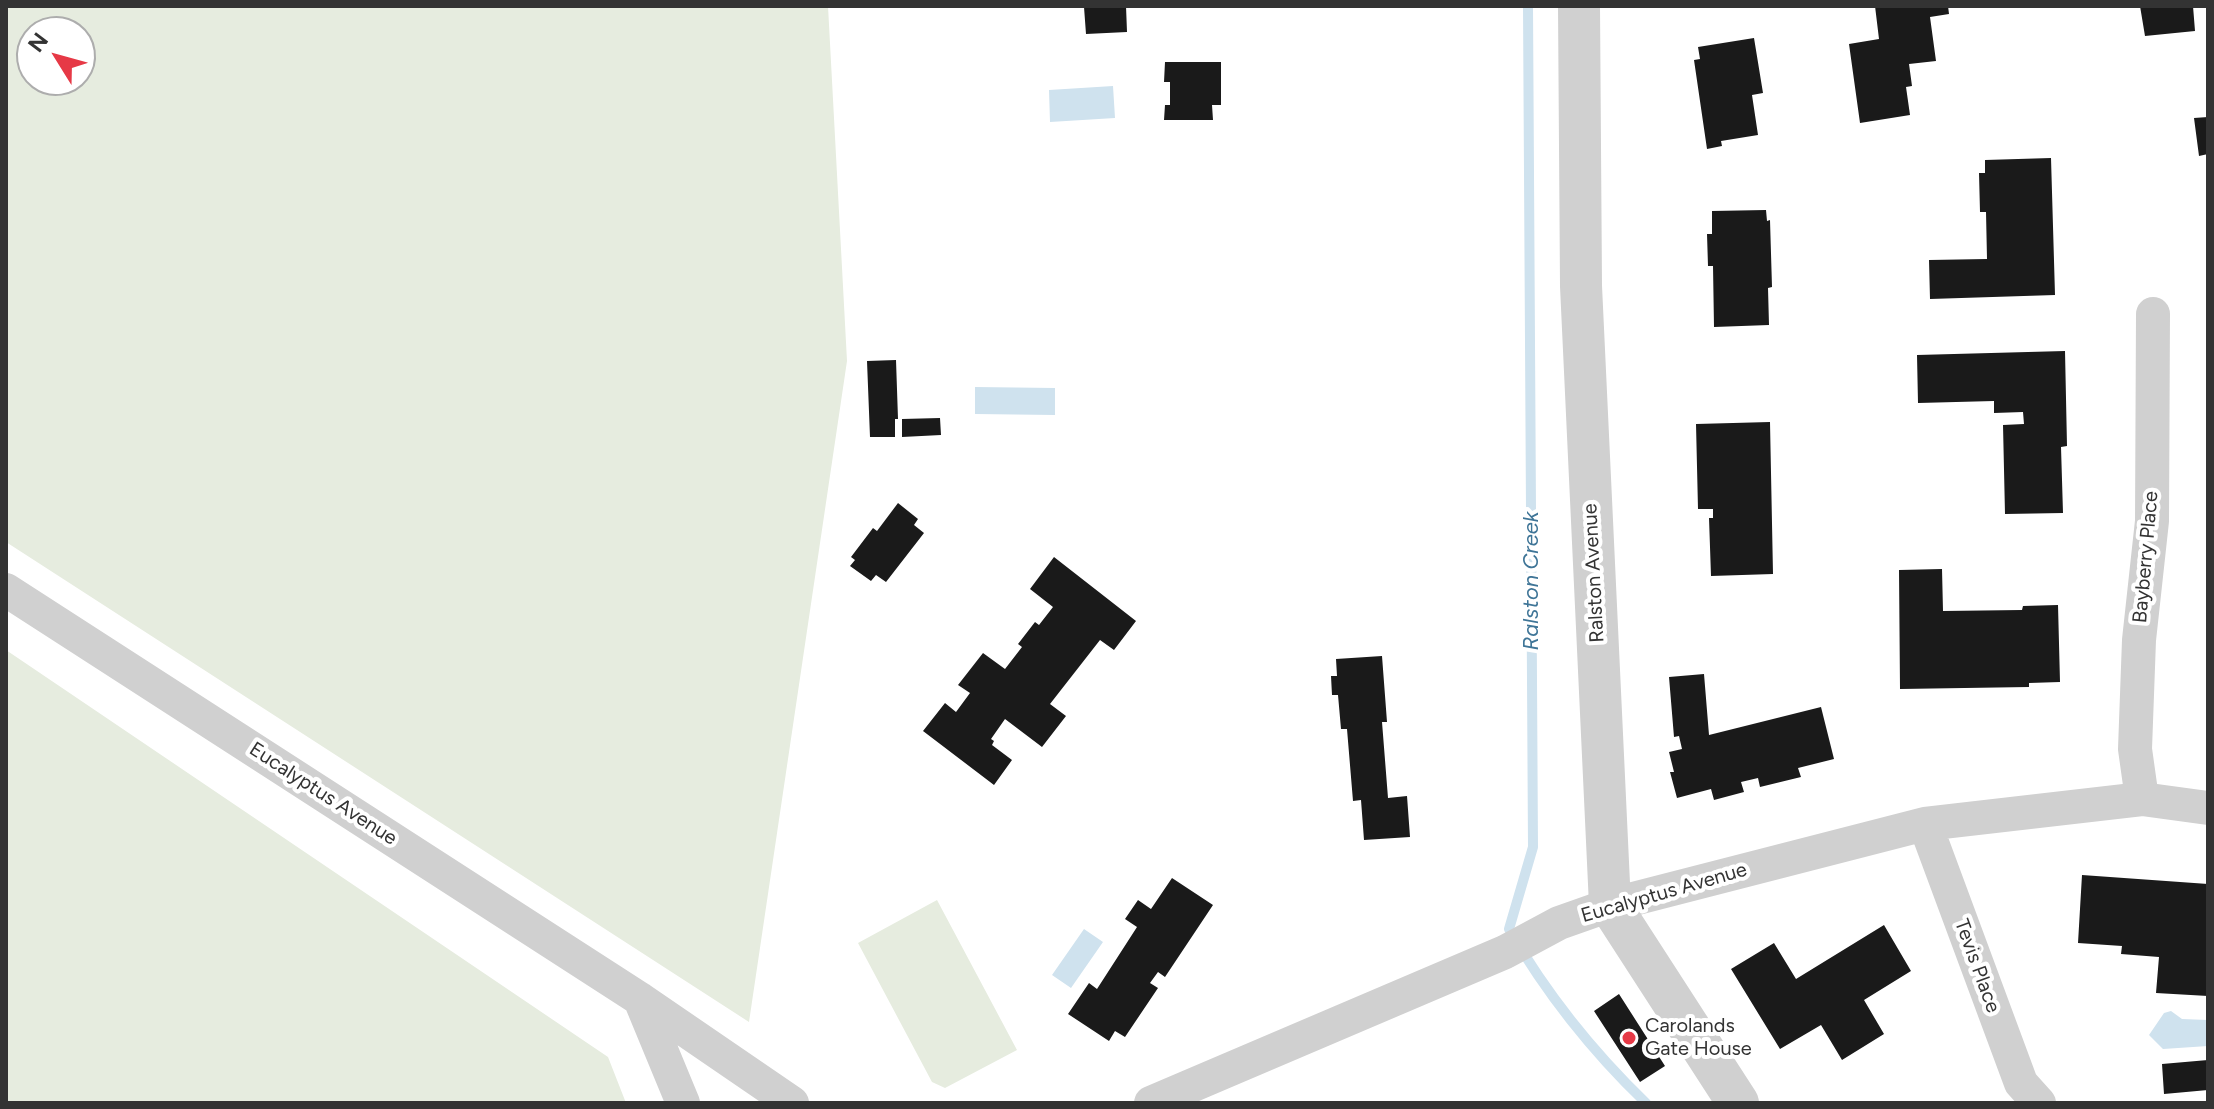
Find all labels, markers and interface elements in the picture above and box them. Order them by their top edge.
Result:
north arrow [16,16,96,96]
text: N [22,28,54,57]
street label: Bayberry Place [2128,490,2164,624]
street label: Ralston Avenue [1578,503,1610,643]
water label: Ralston Creek [1519,512,1545,650]
street label: Eucalyptus Avenue [245,737,401,851]
street label: Eucalyptus Avenue [1578,858,1750,928]
street label: Tevis Place [1949,916,2005,1016]
place label: Carolands Gate House [1645,1014,1752,1061]
marker: Carolands Gate House [1620,1029,1638,1047]

